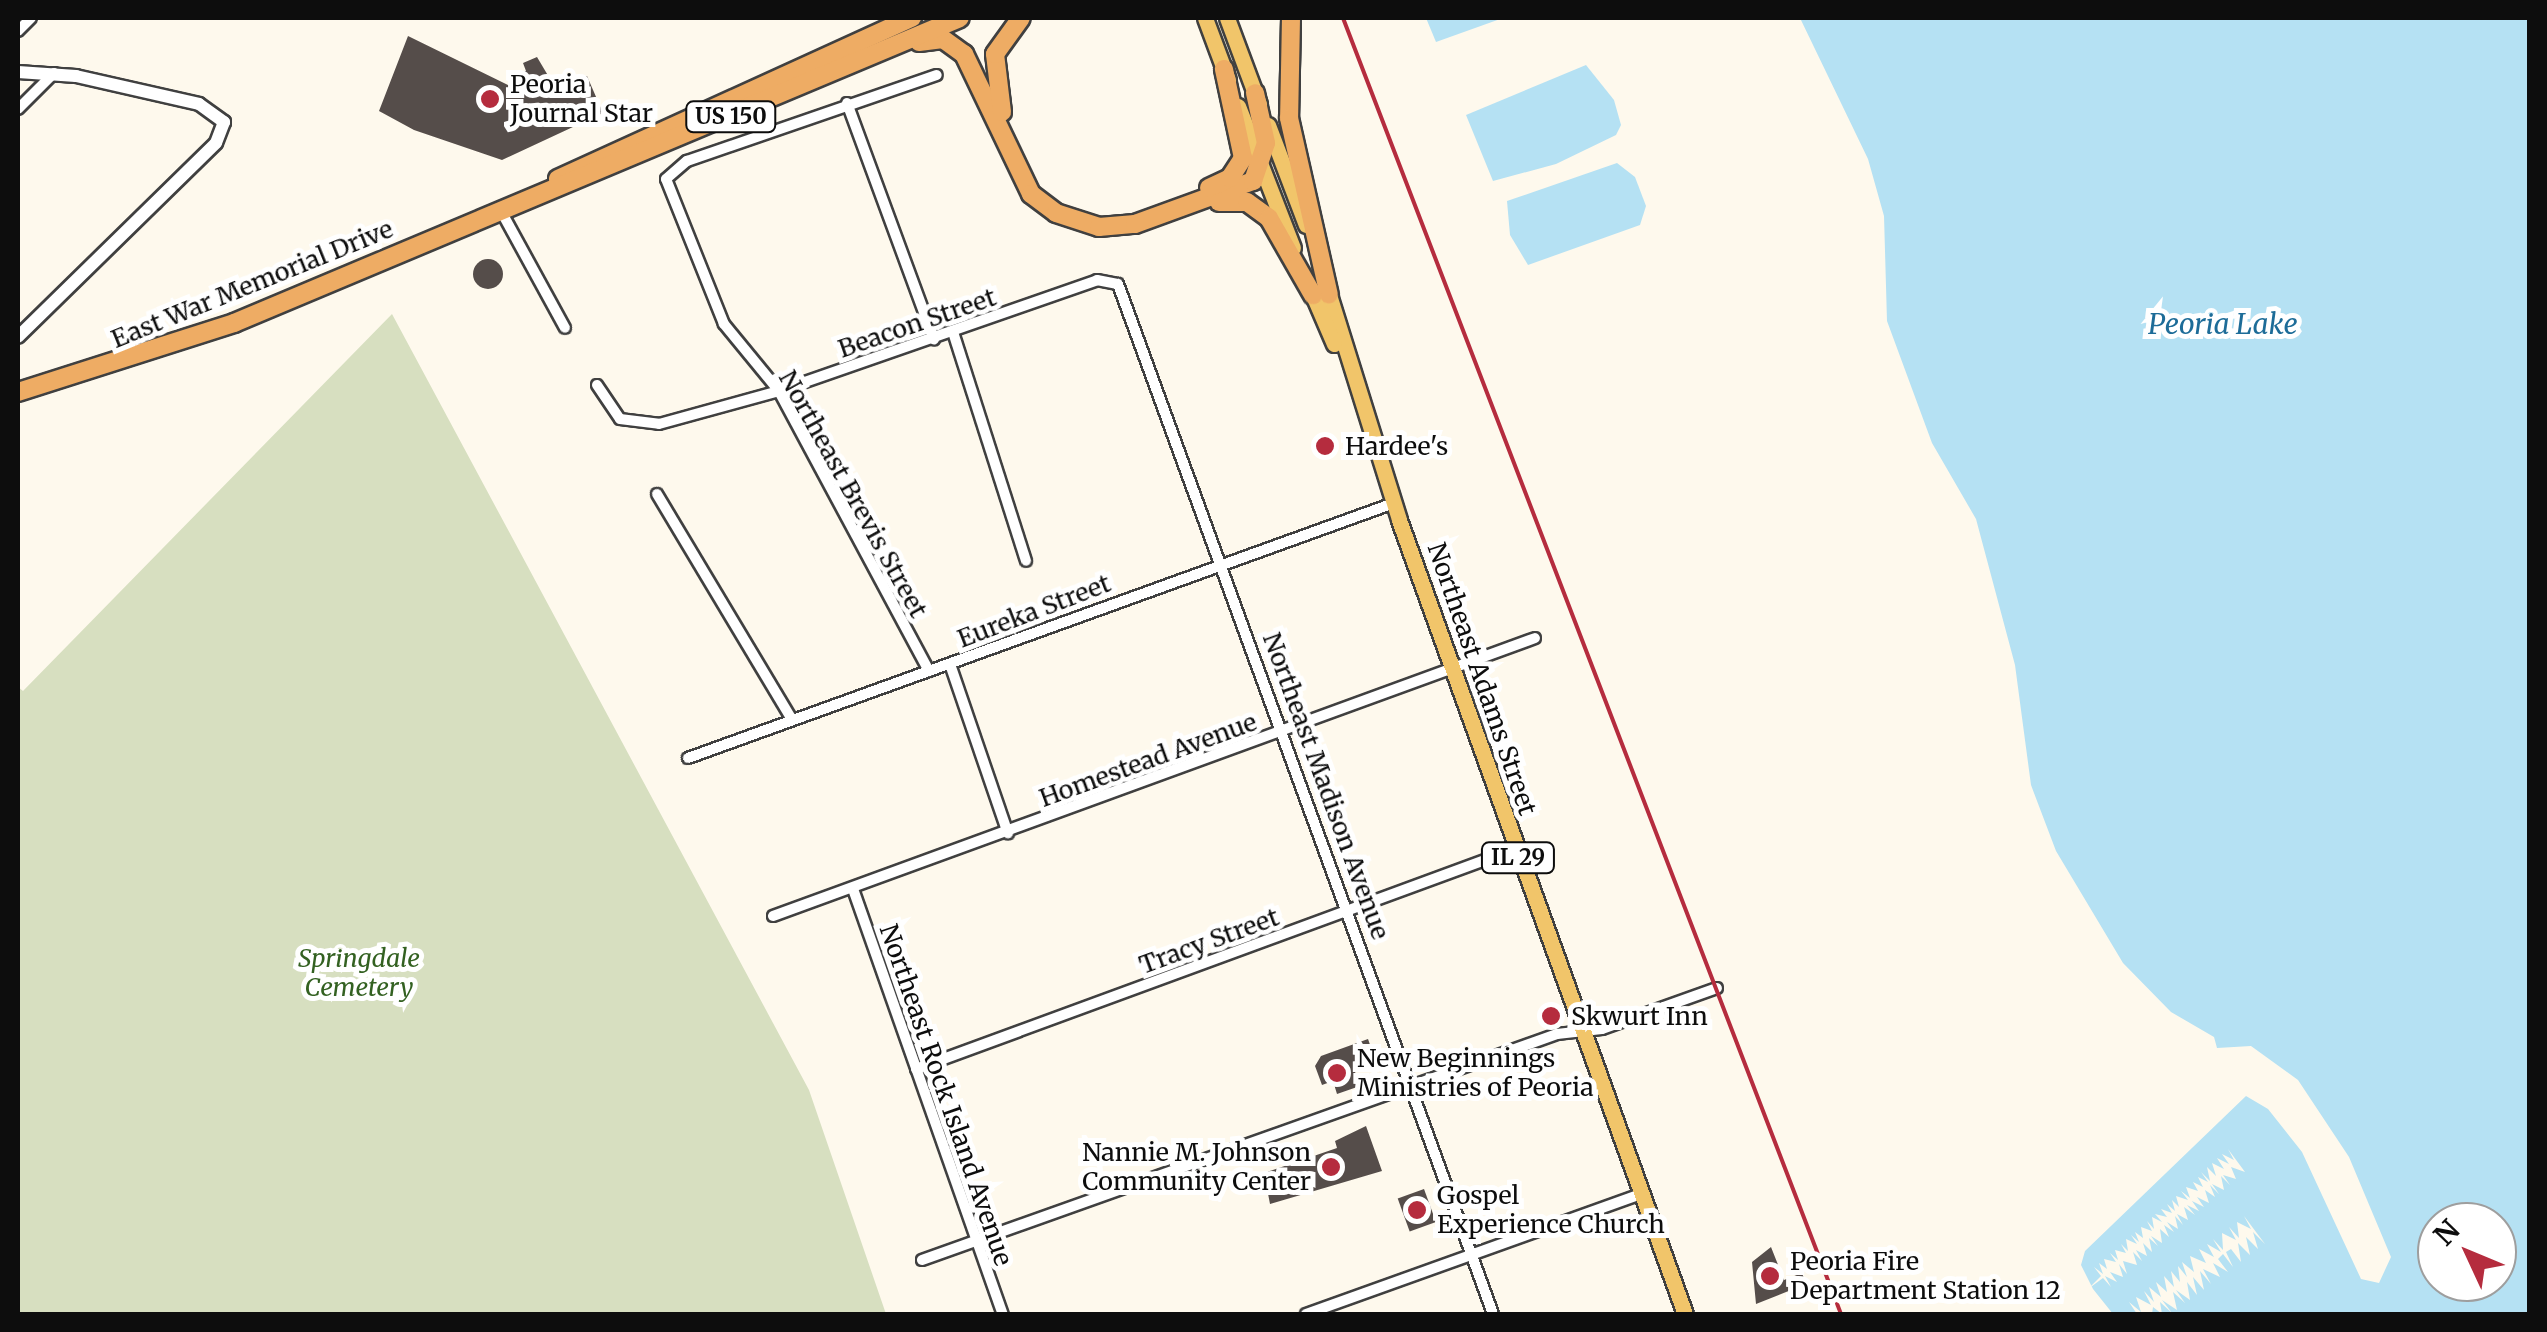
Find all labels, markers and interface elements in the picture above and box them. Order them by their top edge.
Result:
place label: Peoria Journal Star [510,70,653,129]
marker: Peoria Journal Star [479,88,501,110]
road number: US 150 [684,100,778,134]
street label: East War Memorial Drive [107,214,397,354]
street label: Beacon Street [834,282,1000,364]
water label: Peoria Lake [2148,307,2298,341]
street label: Northeast Brevis Street [772,365,934,623]
place label: Hardee's [1345,431,1448,461]
marker: Hardee's [1314,435,1336,457]
street label: Northeast Adams Street [1421,539,1543,819]
street label: Eureka Street [953,568,1115,654]
street label: Northeast Madison Avenue [1256,629,1396,943]
street label: Homestead Avenue [1035,707,1261,813]
road number: IL 29 [1480,841,1556,875]
street label: Tracy Street [1135,902,1283,980]
street label: Northeast Rock Island Avenue [873,920,1019,1270]
park label: Springdale Cemetery [298,944,420,1003]
place label: Skwurt Inn [1571,1001,1708,1031]
marker: Skwurt Inn [1540,1005,1562,1027]
place label: New Beginnings Ministries of Peoria [1357,1044,1594,1103]
marker: New Beginnings Ministries of Peoria [1326,1062,1348,1084]
place label: Nannie M. Johnson Community Center [1082,1138,1311,1197]
marker: Nannie M. Johnson Community Center [1320,1156,1342,1178]
place label: Gospel Experience Church [1437,1181,1665,1240]
marker: Gospel Experience Church [1406,1199,1428,1221]
north arrow [2417,1202,2517,1302]
text: N [2426,1212,2467,1253]
place label: Peoria Fire Department Station 12 [1790,1247,2061,1306]
marker: Peoria Fire Department Station 12 [1759,1265,1781,1287]

